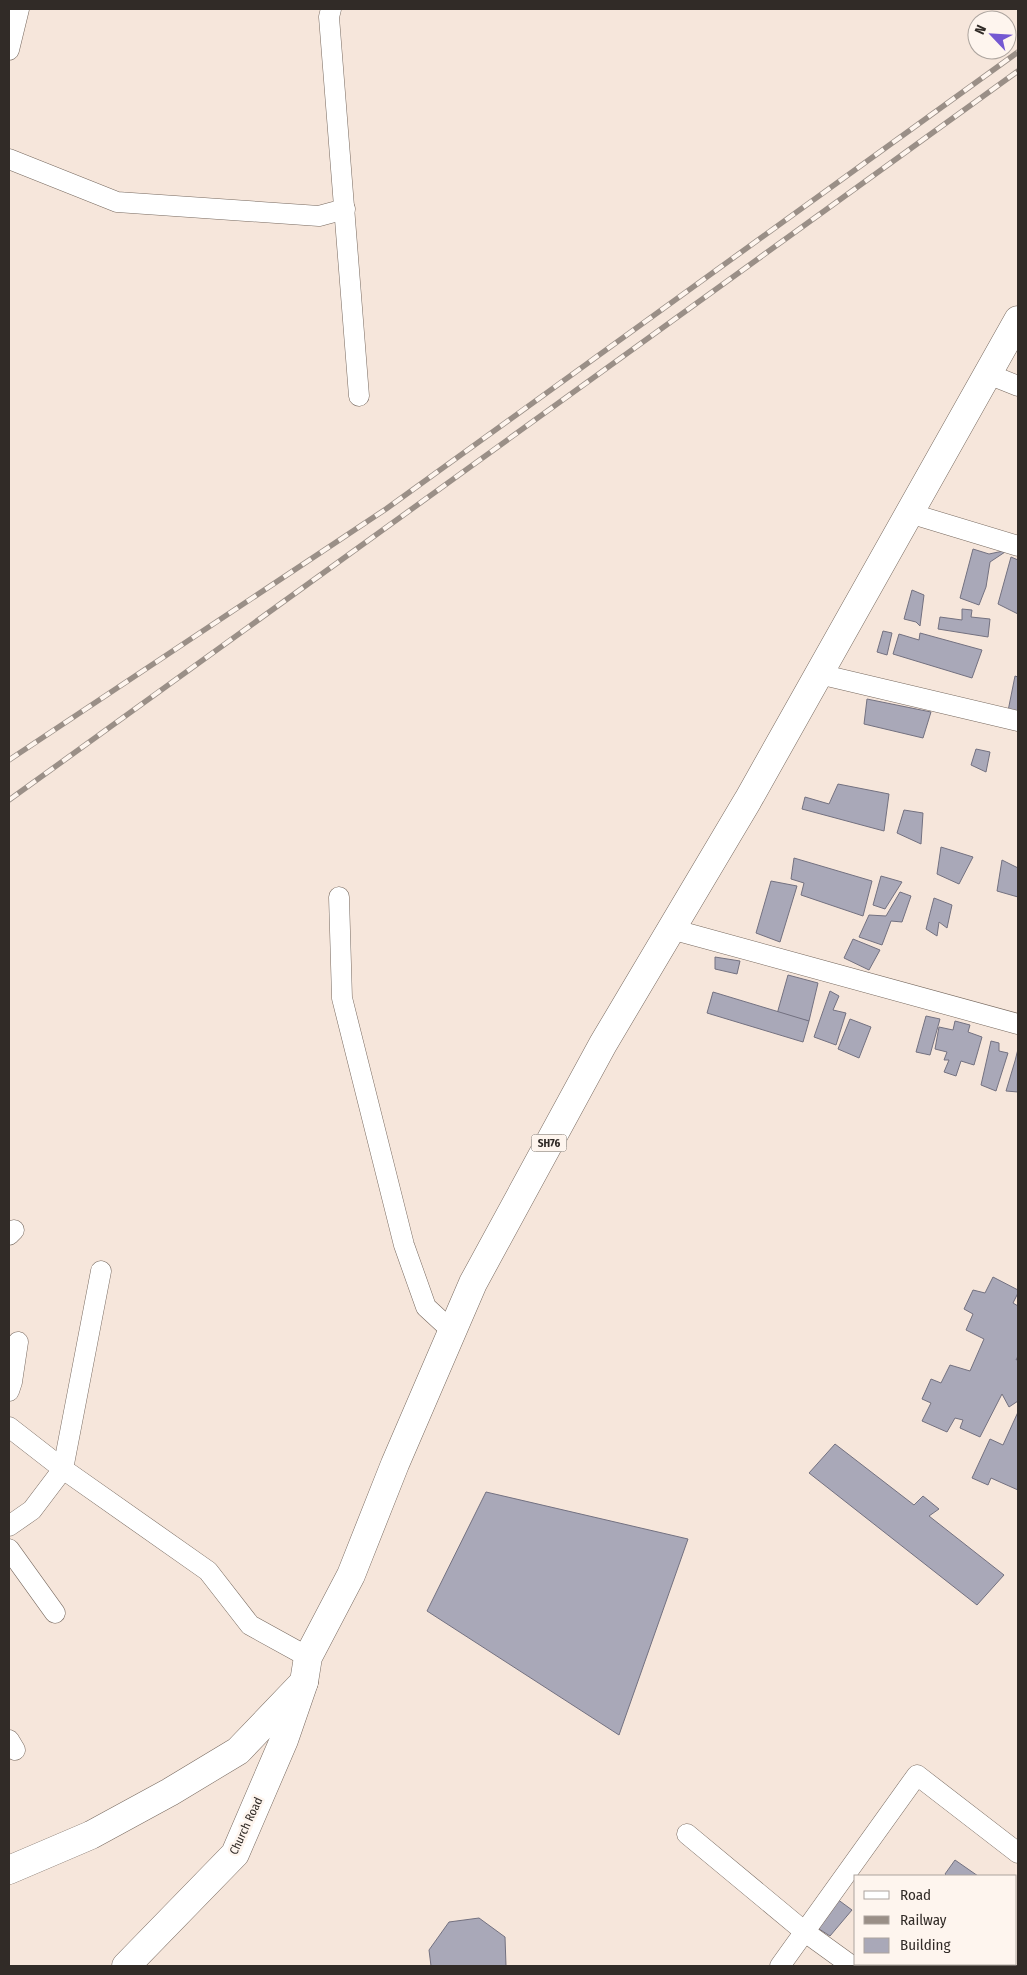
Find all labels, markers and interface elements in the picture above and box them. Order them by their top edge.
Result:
north arrow [967,10,1017,60]
text: N [971,22,990,37]
road number: SH76 [532,1134,566,1152]
street label: Church Road [227,1795,265,1857]
legend [854,1875,1017,1965]
text: Road [900,1886,931,1904]
text: Railway [900,1911,947,1929]
text: Building [900,1936,951,1954]

